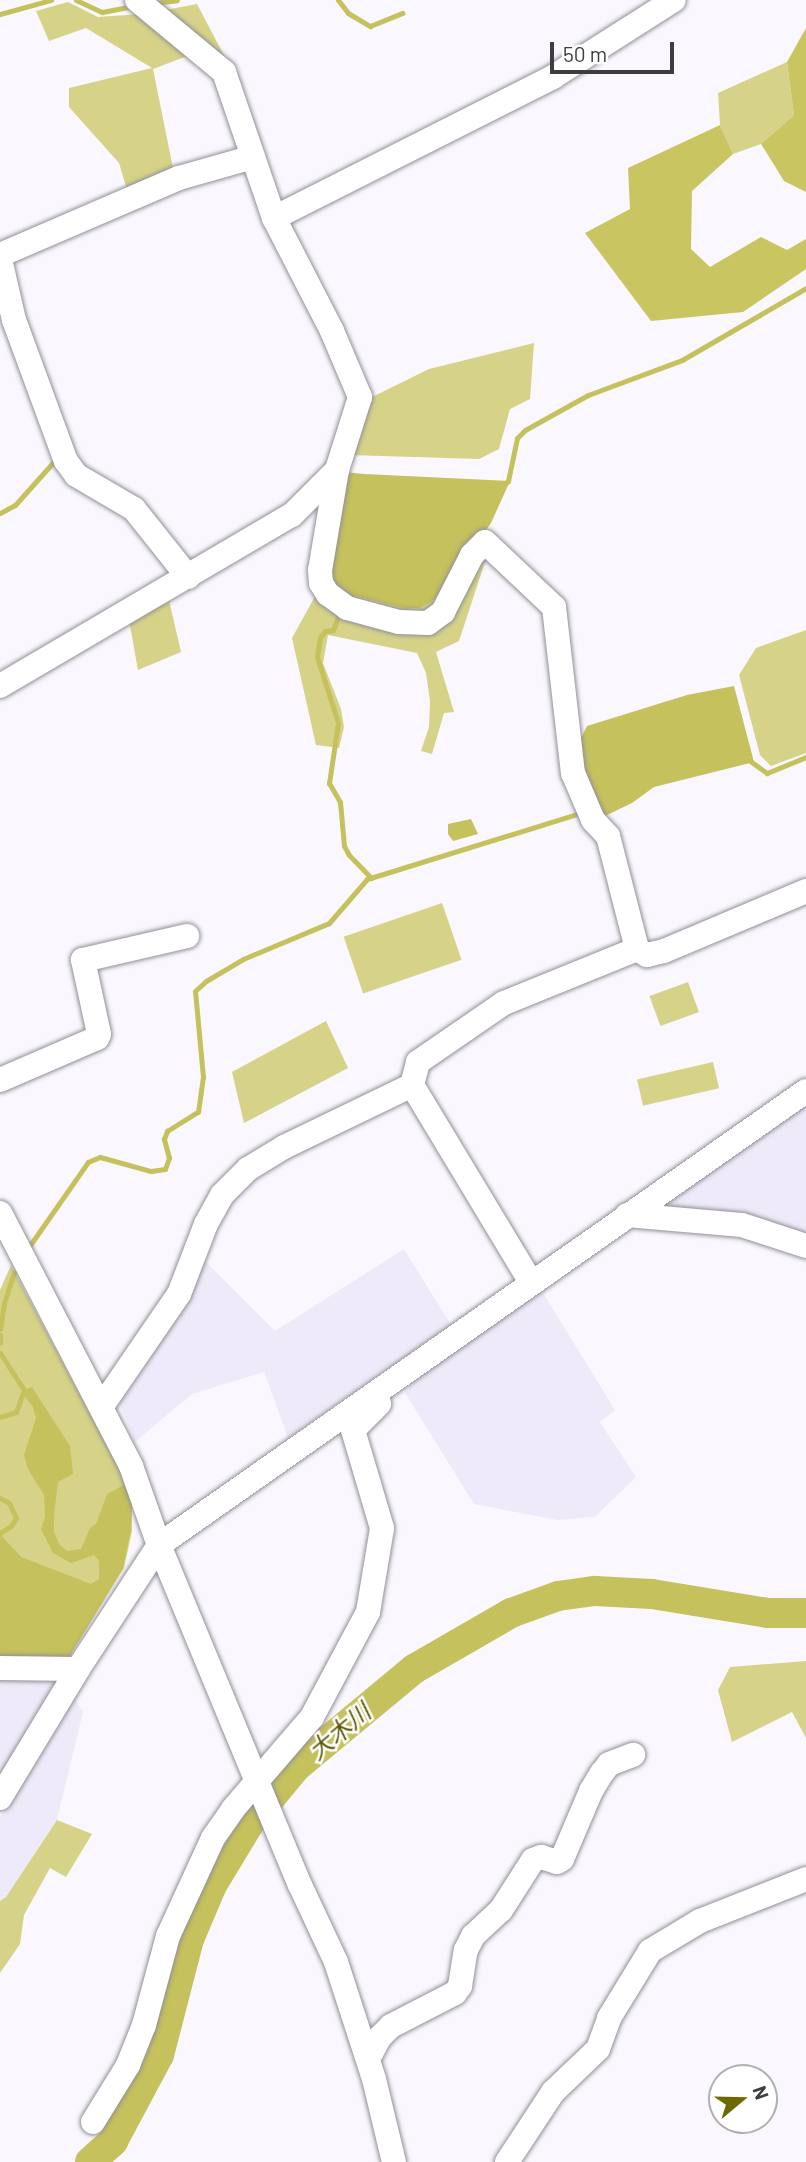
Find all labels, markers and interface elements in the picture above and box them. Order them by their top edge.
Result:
scale bar [554,28,678,72]
text: 50 m [563,41,607,66]
water label: 大木川 [302,1697,376,1765]
north arrow [708,2064,778,2134]
text: N [749,2083,774,2102]

